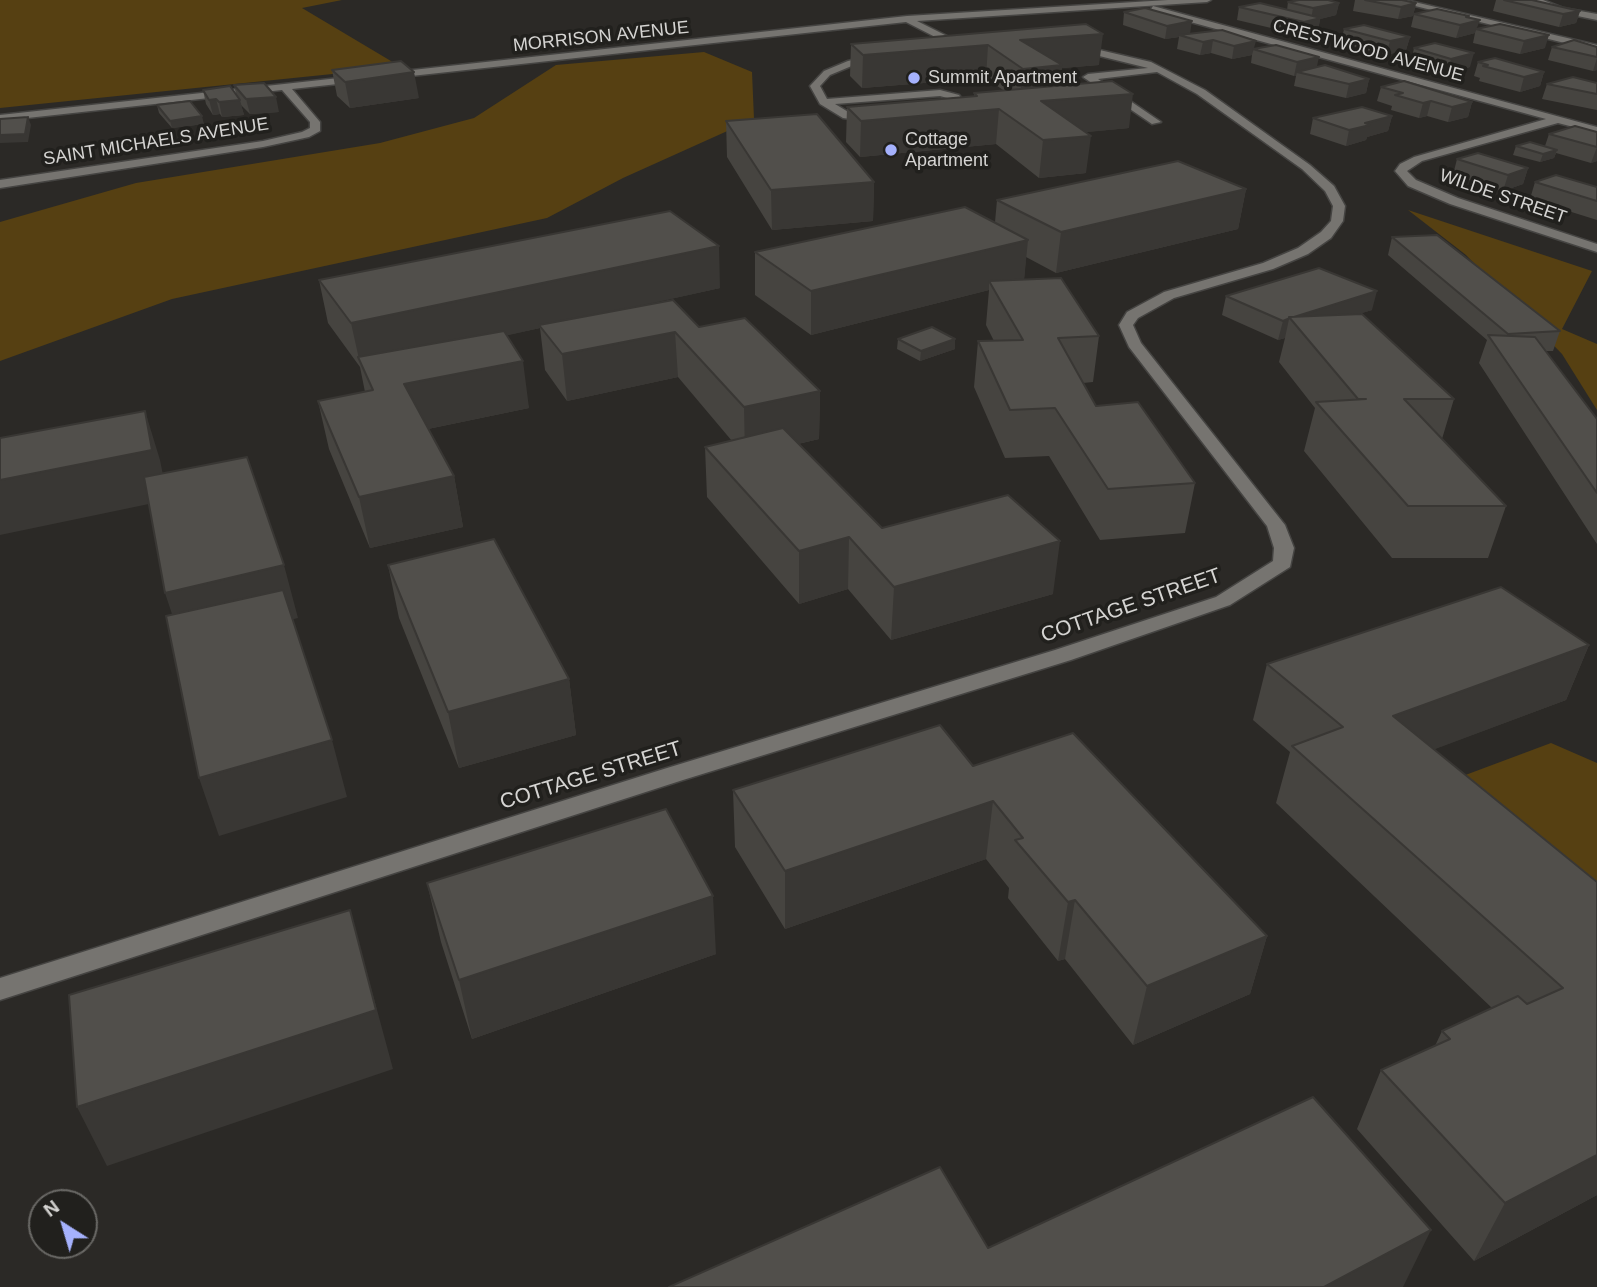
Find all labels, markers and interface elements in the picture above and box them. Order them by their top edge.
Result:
street label: CRESTWOOD AVENUE [1270,15,1466,87]
street label: MORRISON AVENUE [512,17,690,57]
place label: Summit Apartment [928,67,1077,89]
marker: Summit Apartment [906,70,922,86]
street label: SAINT MICHAELS AVENUE [42,114,270,170]
place label: Cottage Apartment [905,129,988,172]
marker: Cottage Apartment [883,142,899,158]
street label: WILDE STREET [1437,165,1569,229]
street label: COTTAGE STREET [1038,563,1224,649]
street label: COTTAGE STREET [497,736,685,816]
north arrow [28,1189,98,1259]
text: N [39,1196,63,1221]

